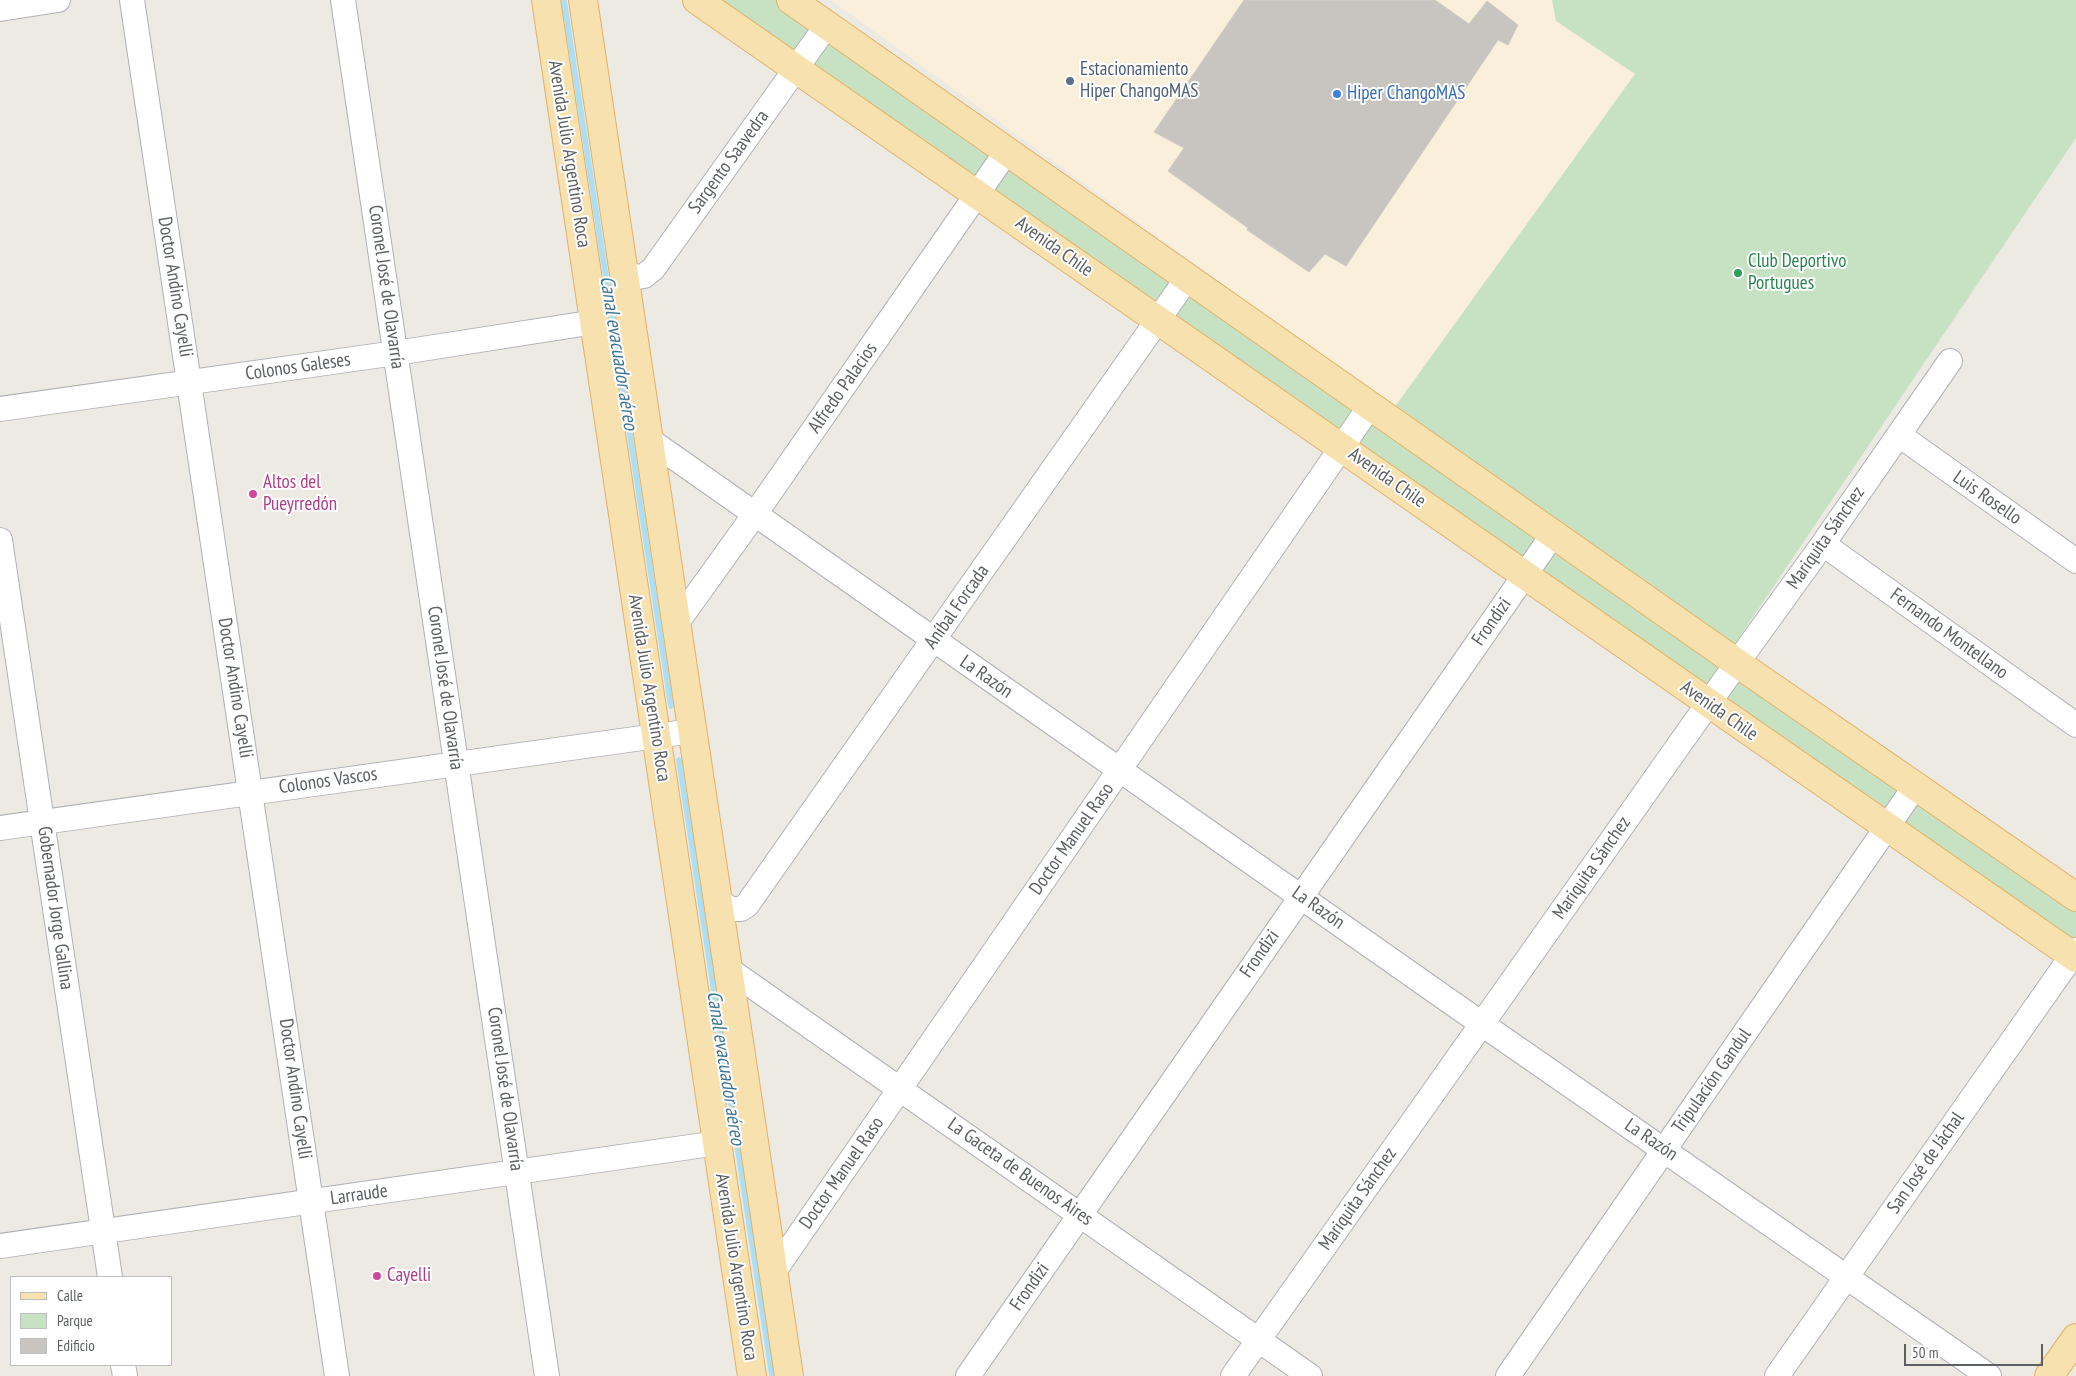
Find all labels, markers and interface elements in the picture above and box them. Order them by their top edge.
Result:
street label: Avenida Julio Argentino Roca [543,59,595,249]
place label: Estacionamiento Hiper ChangoMAS [1080,59,1198,103]
marker: Estacionamiento Hiper ChangoMAS [1064,75,1076,87]
place label: Hiper ChangoMAS [1347,83,1465,105]
marker: Hiper ChangoMAS [1331,88,1343,100]
street label: Sargento Saavedra [684,106,774,218]
street label: Coronel José de Olavarría [363,204,409,370]
street label: Avenida Chile [1011,212,1097,282]
street label: Doctor Andino Cayelli [153,215,197,359]
place label: Club Deportivo Portugues [1748,251,1847,295]
marker: Club Deportivo Portugues [1732,267,1744,279]
water label: Canal evacuador aéreo [594,274,642,432]
street label: Alfredo Palacios [804,338,882,438]
street label: Colonos Galeses [244,348,352,386]
street label: Avenida Chile [1344,443,1430,513]
street label: Luis Rosello [1948,466,2026,530]
place label: Altos del Pueyrredón [263,472,337,516]
street label: Mariquita Sánchez [1782,482,1870,594]
marker: Altos del Pueyrredón [247,488,259,500]
street label: Aníbal Forcada [920,561,994,653]
street label: Fernando Montellano [1886,584,2012,684]
street label: Avenida Julio Argentino Roca [623,593,675,783]
street label: Frondizi [1467,594,1517,650]
street label: Coronel José de Olavarría [422,605,468,771]
street label: Doctor Andino Cayelli [213,616,257,760]
street label: La Razón [955,651,1017,703]
street label: Avenida Chile [1676,676,1762,746]
street label: Colonos Vascos [277,763,379,799]
street label: Doctor Manuel Raso [1025,779,1119,899]
street label: Mariquita Sánchez [1548,812,1636,924]
street label: Gobernador Jorge Gallina [32,825,78,991]
street label: La Razón [1287,882,1349,934]
street label: Frondizi [1235,926,1285,982]
water label: Canal evacuador aéreo [701,989,749,1147]
street label: Coronel José de Olavarría [482,1006,528,1172]
street label: Doctor Andino Cayelli [274,1017,316,1161]
street label: Tripulación Gandul [1668,1024,1756,1138]
street label: San José de Jáchal [1883,1108,1969,1218]
street label: Doctor Manuel Raso [795,1113,889,1233]
street label: La Gaceta de Buenos Aires [943,1113,1097,1231]
street label: La Razón [1620,1114,1682,1166]
street label: Mariquita Sánchez [1314,1143,1402,1255]
street label: Avenida Julio Argentino Roca [710,1172,762,1362]
street label: Larraude [329,1180,389,1210]
street label: Frondizi [1005,1259,1055,1315]
place label: Cayelli [387,1265,431,1287]
marker: Cayelli [371,1270,383,1282]
legend [10,1276,172,1366]
text: Calle [57,1286,83,1305]
text: Parque [57,1311,93,1330]
scale bar [1906,1334,2045,1366]
text: Edificio [57,1336,95,1355]
text: 50 m [1912,1343,1938,1362]

